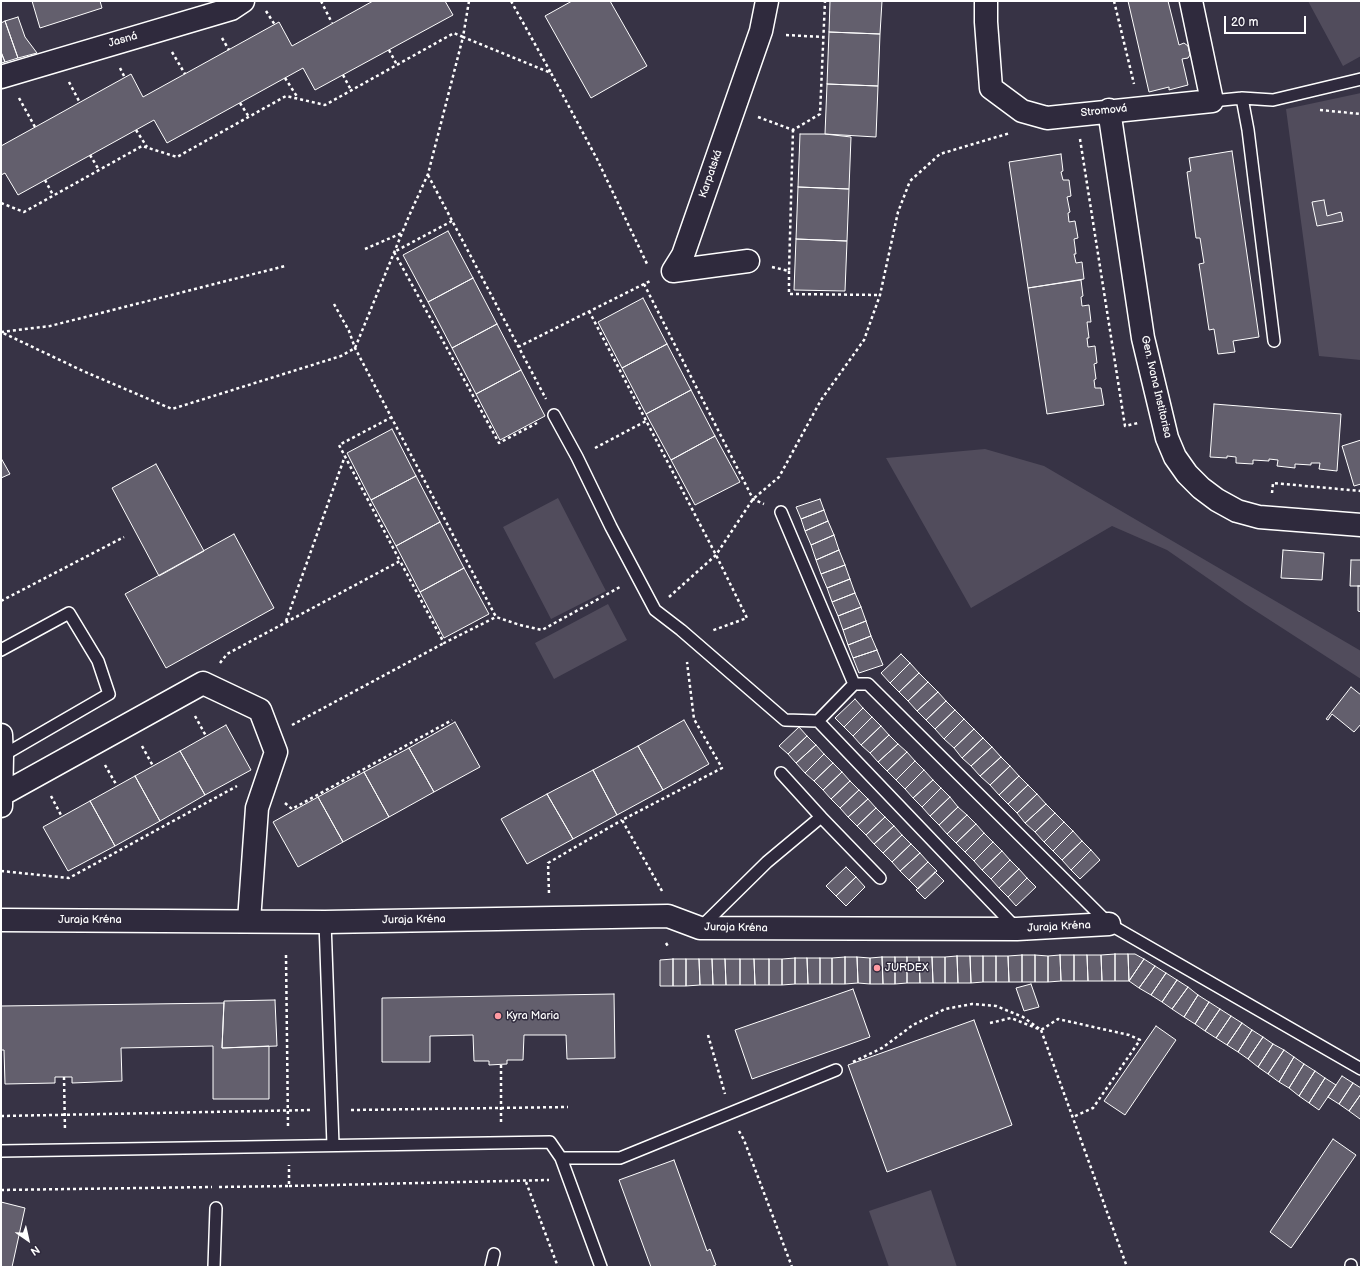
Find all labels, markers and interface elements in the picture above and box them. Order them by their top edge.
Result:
scale bar [1226,8,1308,34]
text: 20 m [1231,15,1258,30]
street label: Jasná [107,30,139,50]
street label: Stromová [1080,102,1128,120]
street label: Karpatská [697,148,725,200]
street label: Gen. Ivana Institorisa [1138,334,1174,440]
street label: Juraja Kréna [58,913,122,927]
street label: Juraja Kréna [382,913,446,927]
street label: Juraja Kréna [1027,919,1091,935]
street label: Juraja Kréna [704,921,768,935]
place label: JURDEX [885,961,928,975]
marker: JURDEX [872,963,882,973]
place label: Kyra Maria [506,1009,559,1023]
marker: Kyra Maria [493,1011,503,1021]
north arrow [8,1220,48,1260]
text: N [28,1243,42,1258]

